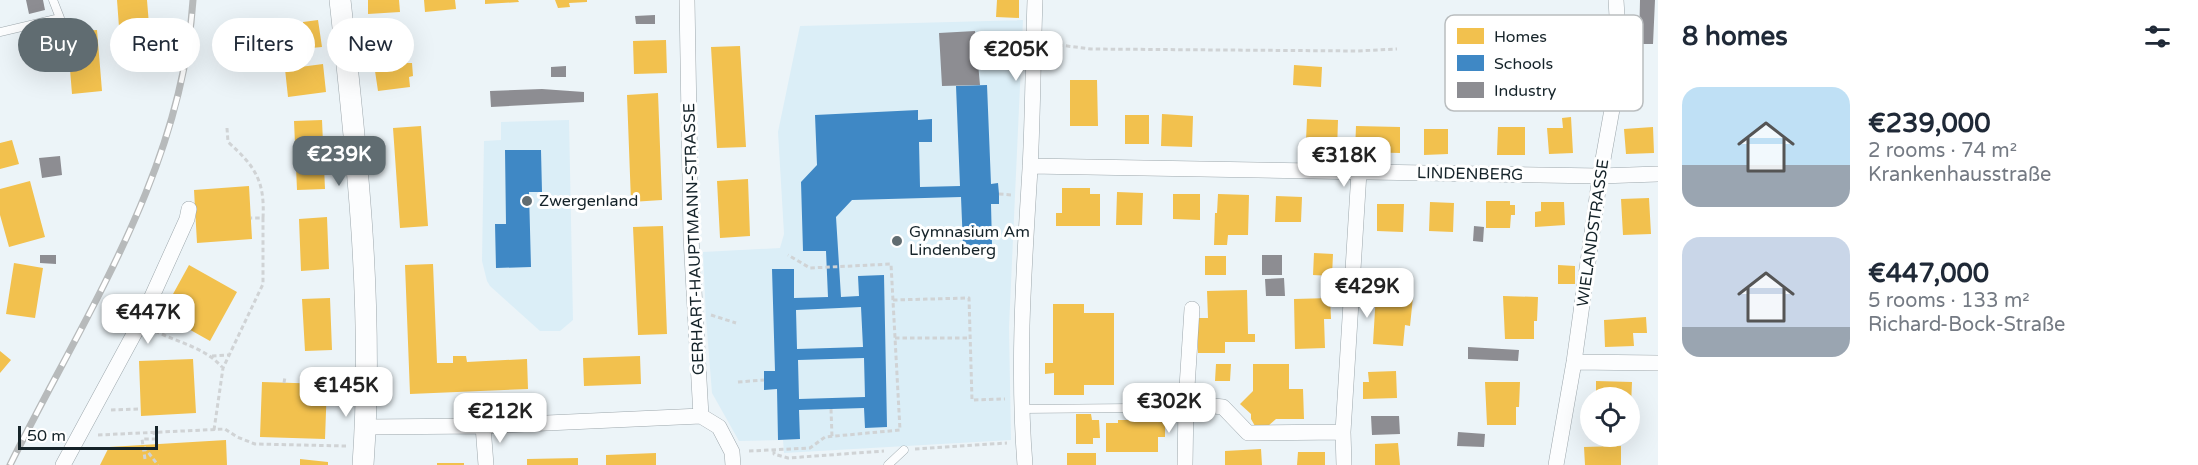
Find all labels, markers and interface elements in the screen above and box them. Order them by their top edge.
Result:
legend [1445,15,1643,111]
chip: Buy [18,18,98,72]
chip: Rent [110,18,200,72]
chip: Filters [212,18,315,72]
chip: New [327,18,414,72]
icon: filters [2141,20,2174,53]
text: 8 homes [1682,21,1788,52]
text: Homes [1494,27,1547,47]
pin: €205K [974,31,1058,82]
text: €205K [984,38,1048,62]
text: Schools [1494,54,1553,74]
text: Industry [1494,81,1557,101]
street label: GERHART-HAUPTMANN-STRASSE [679,103,709,375]
text: €239,000 [1868,108,1990,139]
icon: home [1730,111,1802,183]
pin: €239K [297,136,381,187]
pin: €318K [1302,137,1386,188]
text: 2 rooms · 74 m² [1868,139,2017,163]
text: €239K [307,143,371,167]
text: €318K [1312,144,1376,168]
street label: WIELANDSTRASSE [1573,158,1613,308]
street label: LINDENBERG [1417,163,1523,185]
text: Krankenhausstraße [1868,163,2051,187]
place label: Zwergenland [539,191,638,211]
marker: Zwergenland [520,194,534,208]
place label: Gymnasium Am Lindenberg [909,222,1030,260]
marker: Gymnasium Am Lindenberg [890,234,904,248]
text: €447,000 [1868,258,1989,289]
icon: home [1730,261,1802,333]
pin: €429K [1325,268,1409,319]
text: €429K [1335,275,1399,299]
text: 5 rooms · 133 m² [1868,289,2030,313]
pin: €447K [106,294,190,345]
text: €447K [116,301,180,325]
text: Richard-Bock-Straße [1868,313,2065,337]
pin: €145K [304,367,388,418]
text: €145K [314,374,378,398]
pin: €302K [1127,383,1211,434]
map controls [1580,387,1640,447]
button: locate [1580,387,1640,447]
text: €302K [1137,390,1201,414]
pin: €212K [458,393,542,444]
text: €212K [468,400,532,424]
scale bar [18,423,158,450]
text: 50 m [27,426,66,446]

